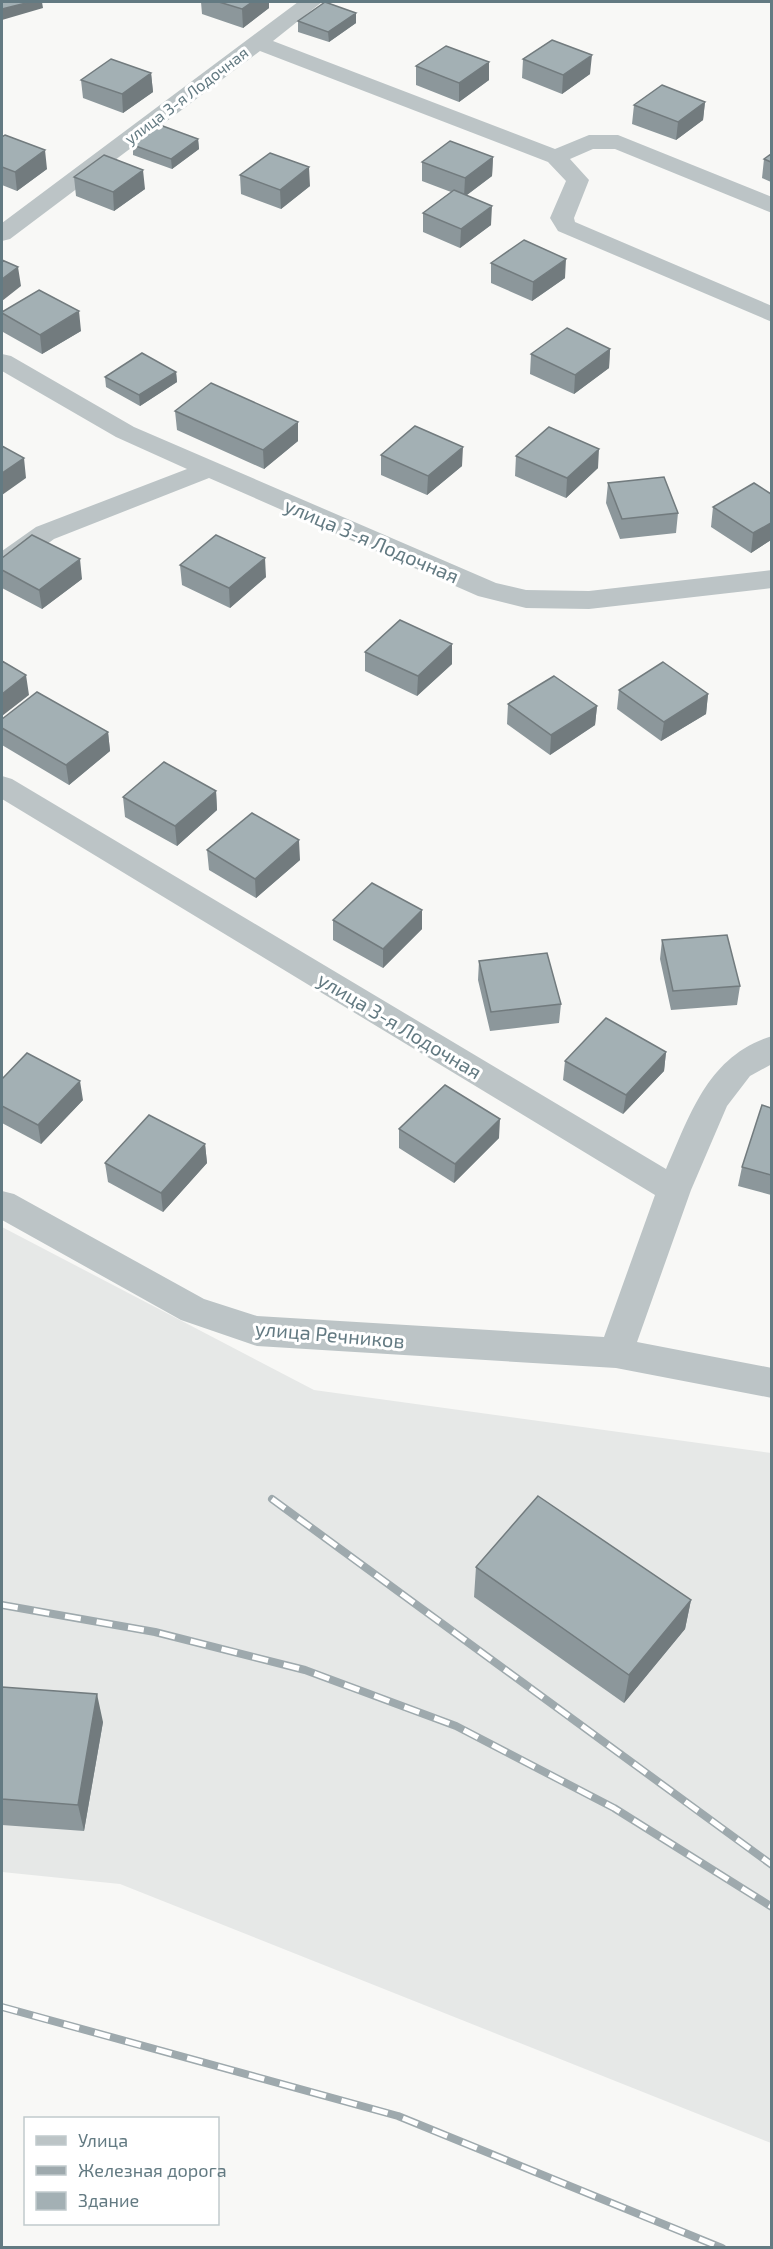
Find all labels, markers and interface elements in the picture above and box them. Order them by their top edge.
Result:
street label: улица 3-я Лодочная [120,42,252,148]
street label: улица 3-я Лодочная [281,492,463,589]
street label: улица 3-я Лодочная [313,967,486,1084]
street label: улица Речников [254,1316,406,1353]
legend [24,2117,219,2225]
text: Улица [78,2129,128,2151]
text: Железная дорога [78,2159,227,2181]
text: Здание [78,2189,139,2211]

